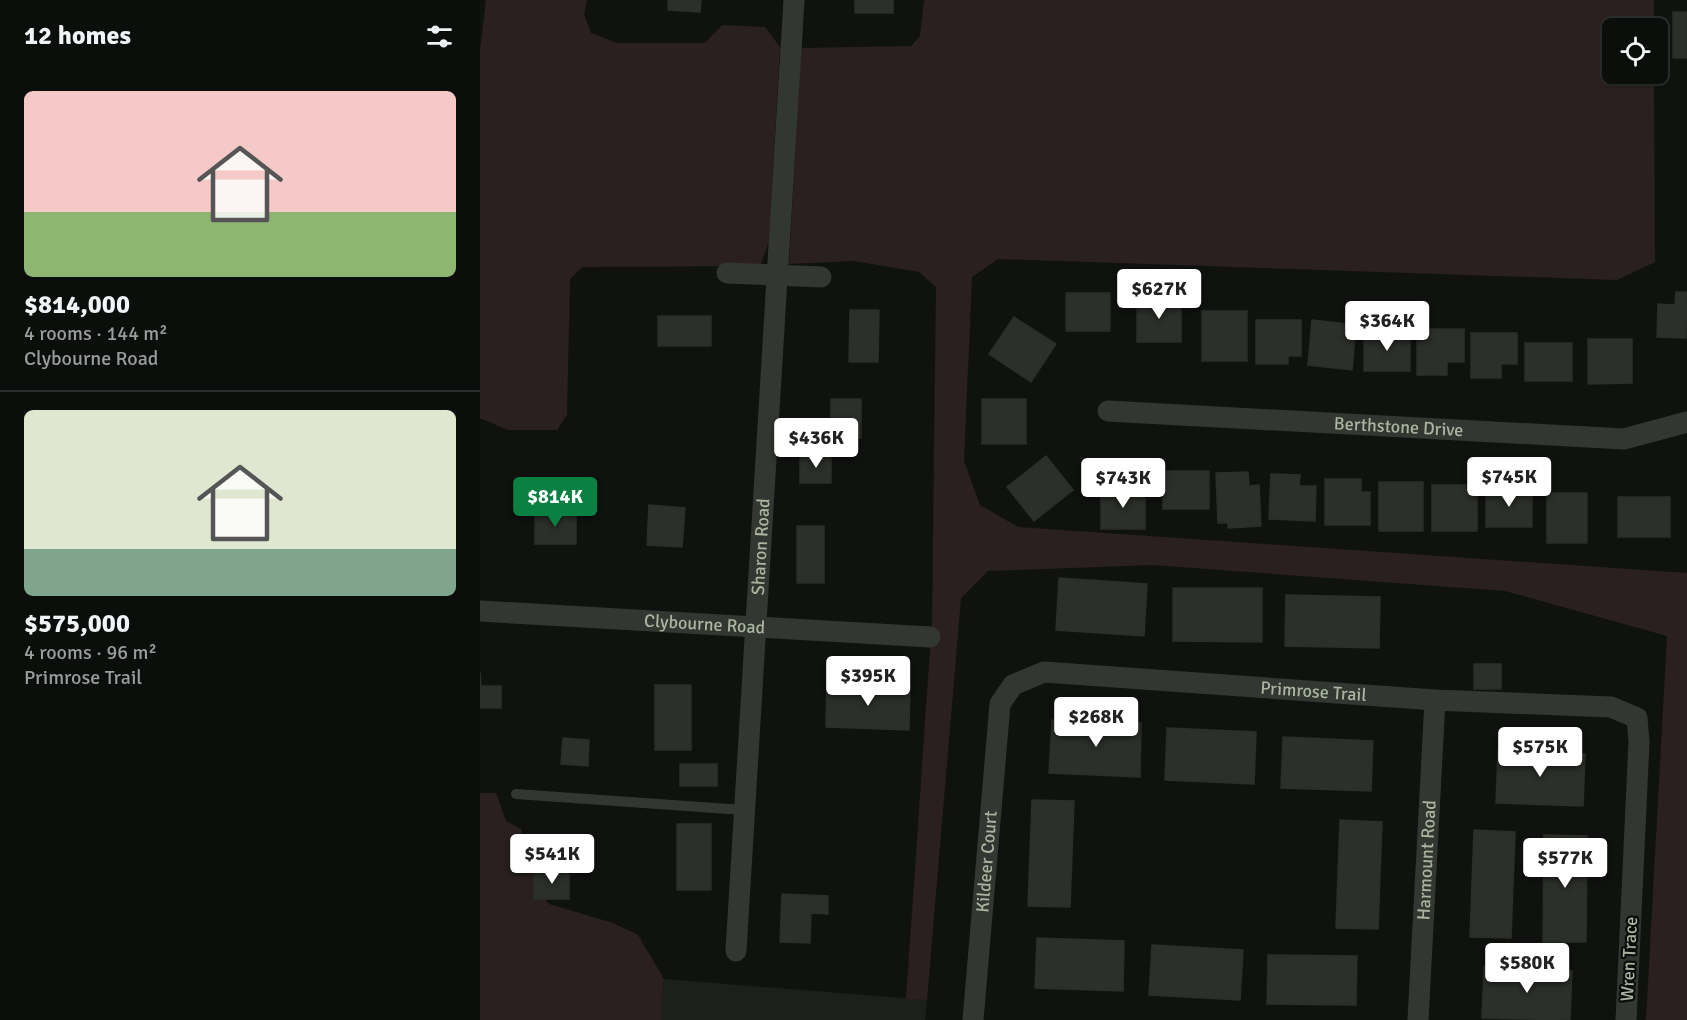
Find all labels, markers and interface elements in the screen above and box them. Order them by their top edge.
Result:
map controls [1602,18,1668,84]
button: locate [1602,18,1668,84]
text: 12 homes [24,20,131,52]
icon: filters [423,20,456,53]
icon: home [186,130,294,238]
pin: $627K [1117,269,1201,320]
text: $627K [1131,276,1187,301]
text: $814,000 [24,289,130,321]
pin: $364K [1345,301,1429,352]
text: $364K [1359,308,1415,333]
text: 4 rooms · 144 m² [24,321,168,346]
text: Clybourne Road [24,346,158,371]
street label: Berthstone Drive [1333,412,1464,441]
pin: $436K [774,418,858,469]
text: $436K [788,425,844,450]
icon: home [186,449,294,557]
pin: $745K [1467,457,1551,508]
pin: $743K [1081,458,1165,509]
text: $745K [1481,464,1537,489]
text: $743K [1095,465,1151,490]
pin: $814K [513,477,597,528]
text: $814K [527,484,583,509]
street label: Sharon Road [747,498,775,596]
text: $575,000 [24,608,130,640]
street label: Clybourne Road [644,610,766,638]
text: 4 rooms · 96 m² [24,640,157,665]
pin: $395K [826,656,910,707]
text: $395K [840,663,896,688]
text: Primrose Trail [24,665,142,690]
street label: Primrose Trail [1260,677,1367,706]
pin: $268K [1054,697,1138,748]
text: $268K [1068,704,1124,729]
pin: $575K [1498,727,1582,778]
text: $575K [1512,734,1568,759]
street label: Harmount Road [1412,800,1441,921]
street label: Kildeer Court [971,810,1002,913]
pin: $541K [510,834,594,885]
pin: $577K [1523,838,1607,889]
text: $541K [524,841,580,866]
text: $577K [1537,845,1593,870]
street label: Wren Trace [1616,916,1642,1002]
pin: $580K [1485,943,1569,994]
text: $580K [1499,950,1555,975]

